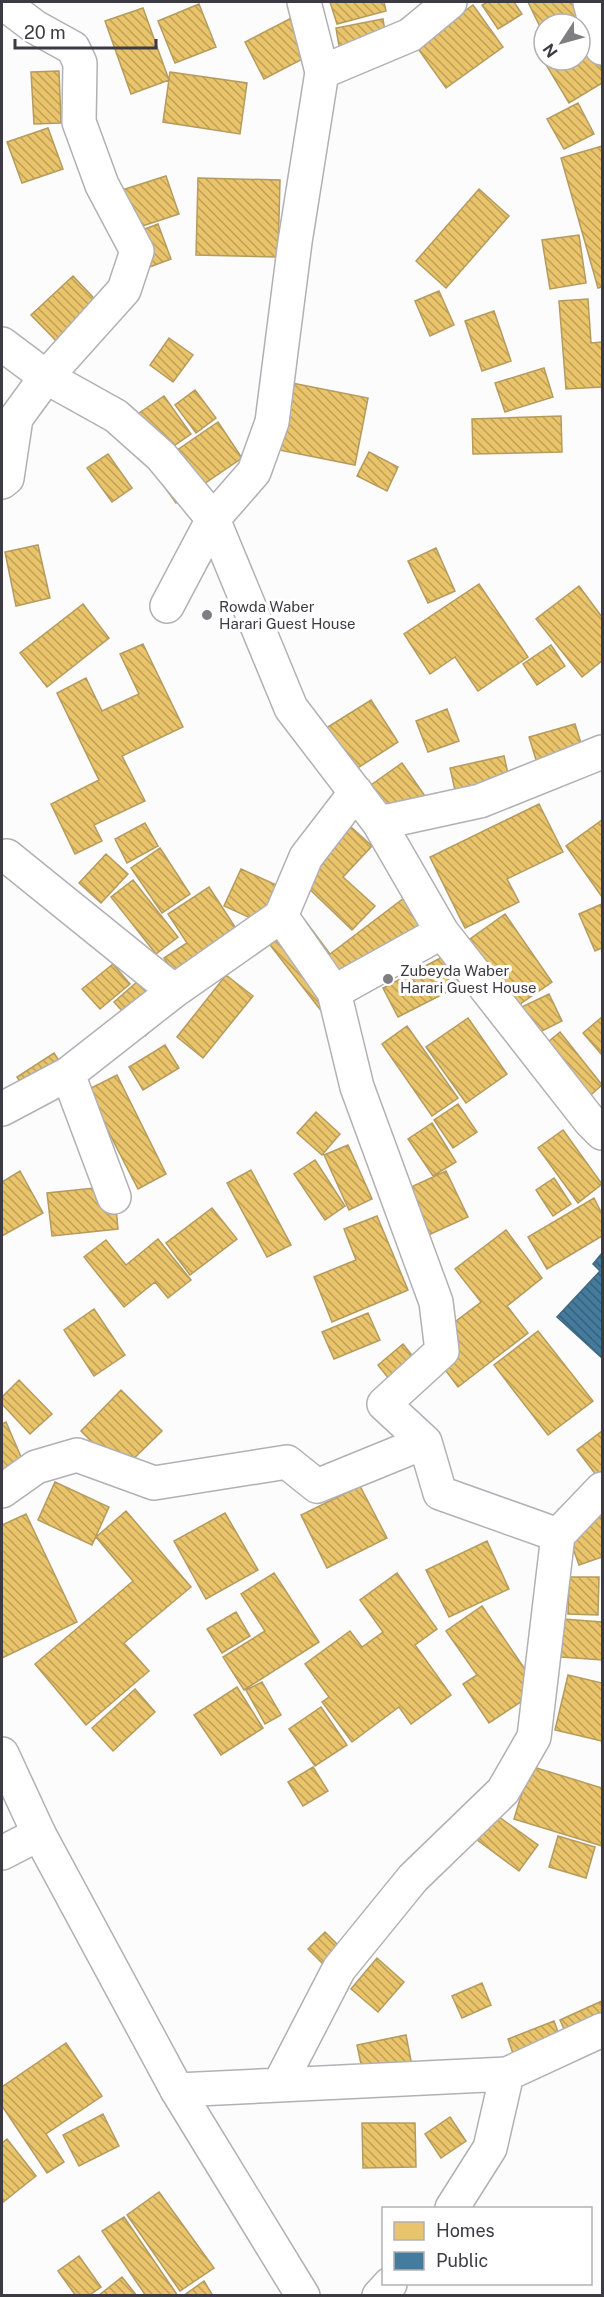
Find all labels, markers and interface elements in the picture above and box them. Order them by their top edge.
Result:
scale bar [15,12,156,50]
north arrow [532,12,592,72]
text: 20 m [24,22,66,43]
text: N [539,40,562,61]
place label: Rowda Waber Harari Guest House [219,598,356,632]
marker: Rowda Waber Harari Guest House [200,608,214,622]
place label: Zubeyda Waber Harari Guest House [400,962,537,996]
marker: Zubeyda Waber Harari Guest House [381,972,395,986]
legend [382,2207,592,2285]
text: Homes [436,2220,495,2241]
text: Public [436,2250,488,2271]

